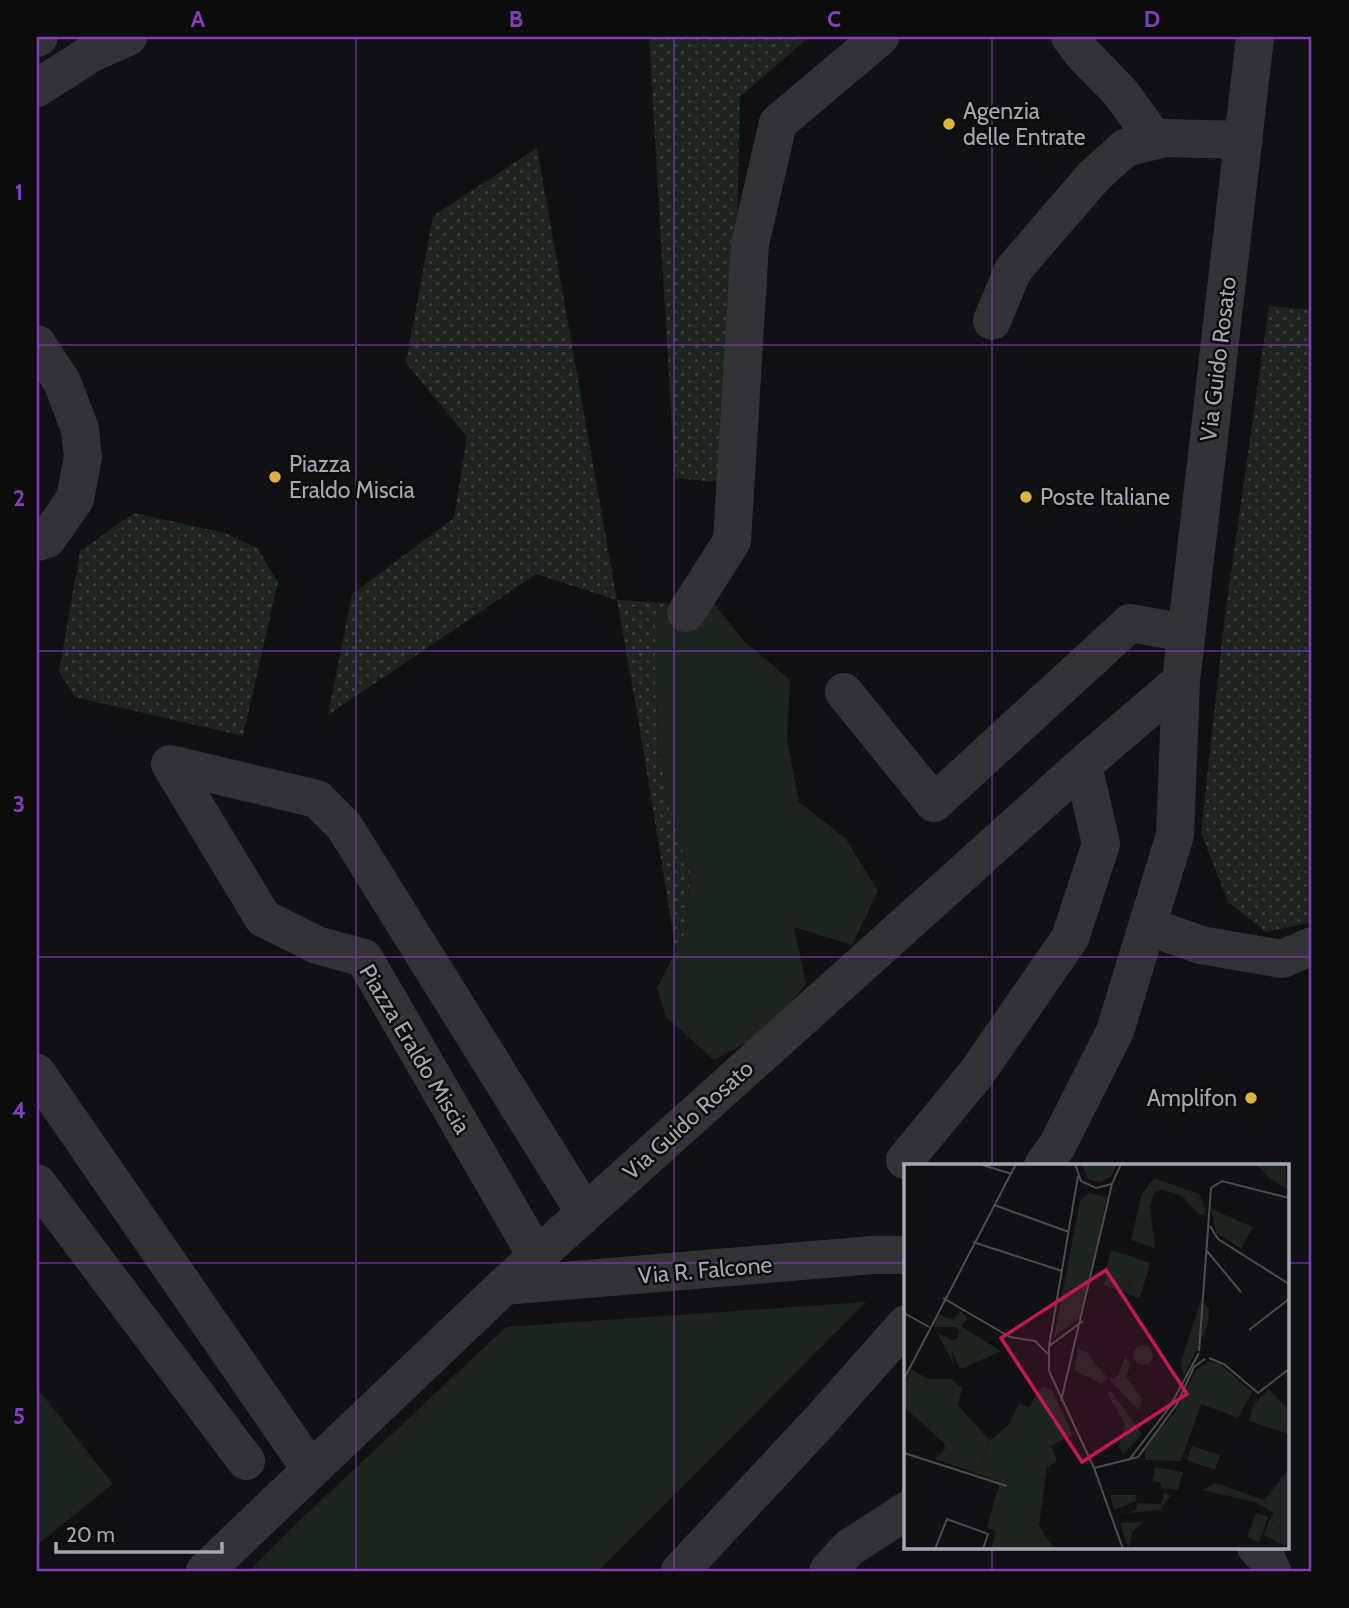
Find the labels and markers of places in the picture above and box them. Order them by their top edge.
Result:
place label: Agenzia delle Entrate [963,97,1086,151]
marker: Agenzia delle Entrate [941,116,957,132]
place label: Piazza Eraldo Miscia [289,450,415,504]
marker: Piazza Eraldo Miscia [267,469,283,485]
place label: Poste Italiane [1040,483,1170,511]
marker: Poste Italiane [1018,489,1034,505]
place label: Amplifon [1147,1084,1237,1112]
marker: Amplifon [1243,1090,1259,1106]

